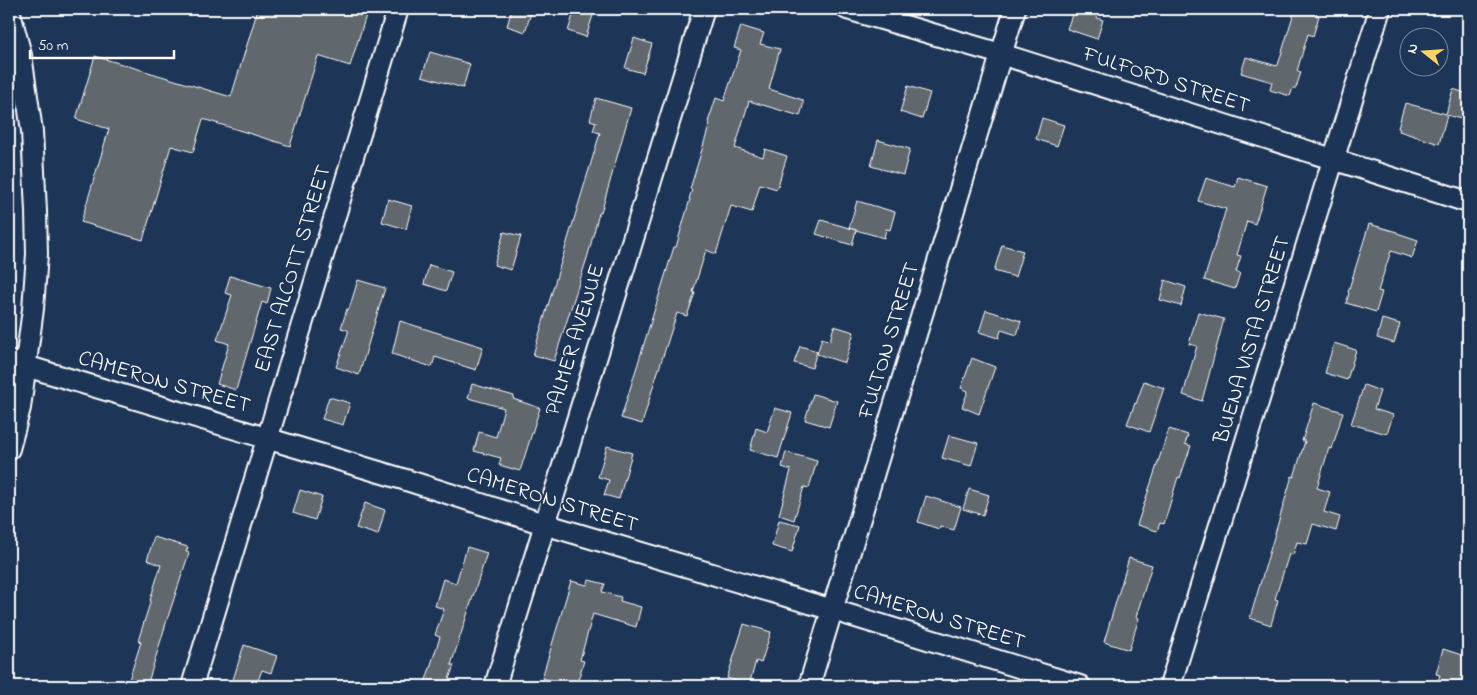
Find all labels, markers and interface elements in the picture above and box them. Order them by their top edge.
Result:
scale bar [30,28,174,60]
north arrow [1400,28,1450,78]
text: 50 m [38,35,69,57]
street label: FULFORD STREET [1077,39,1254,123]
text: N [1402,41,1424,56]
street label: EAST ALCOTT STREET [247,161,341,377]
street label: BUENA VISTA STREET [1206,232,1300,449]
street label: FULTON STREET [851,259,929,424]
street label: PALMER AVENUE [538,260,614,420]
street label: CAMERON STREET [74,343,254,423]
street label: CAMERON STREET [462,460,642,542]
street label: CAMERON STREET [849,577,1029,659]

